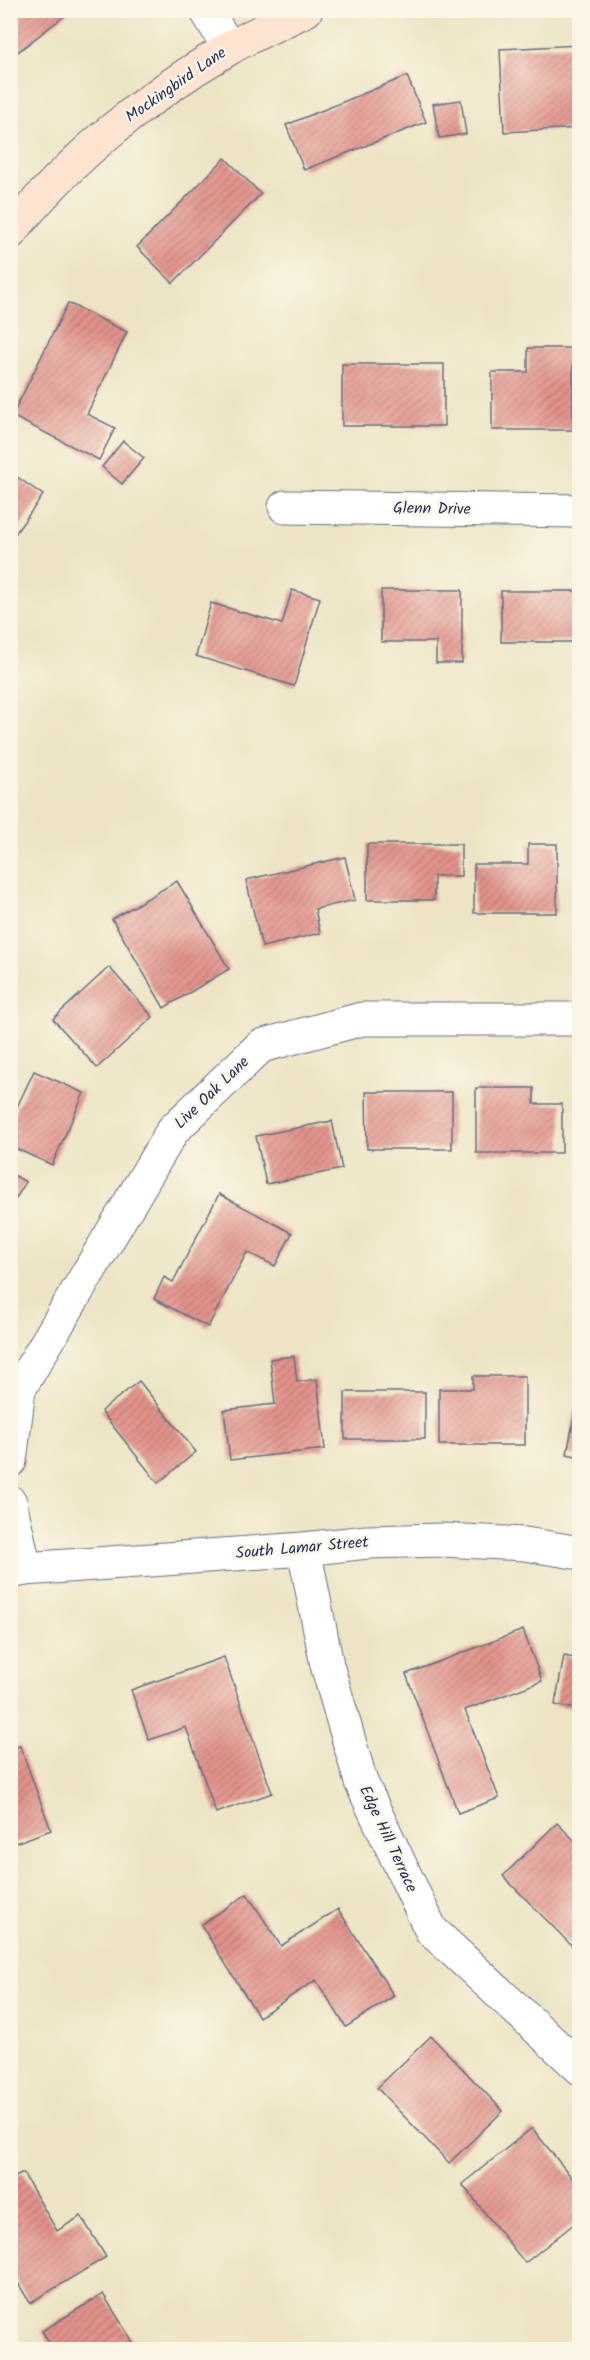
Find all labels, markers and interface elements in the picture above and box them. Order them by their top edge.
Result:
street label: Mockingbird Lane [120,41,232,129]
street label: Glenn Drive [393,496,471,522]
street label: Live Oak Lane [169,1051,255,1135]
street label: South Lamar Street [234,1530,370,1566]
street label: Edge Hill Terrace [352,1781,424,1897]

